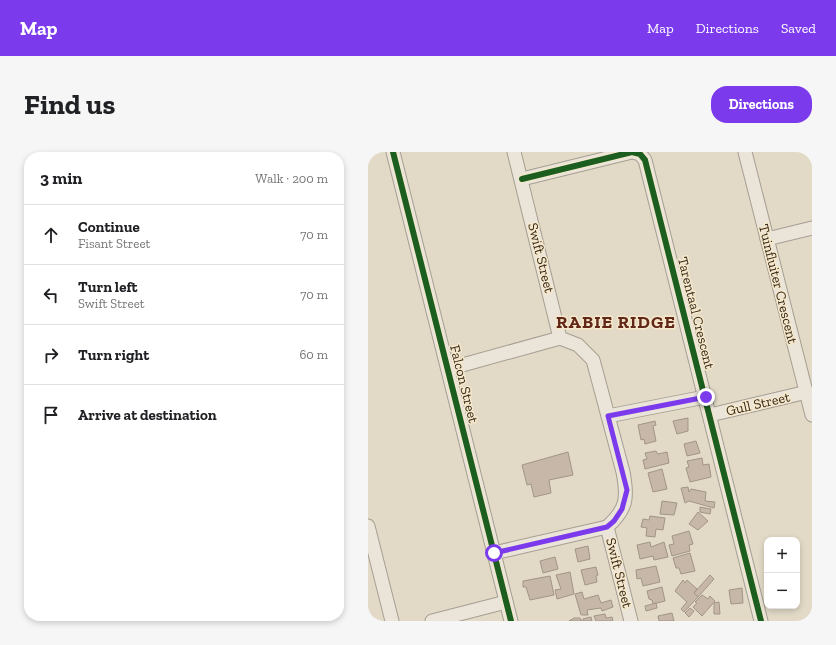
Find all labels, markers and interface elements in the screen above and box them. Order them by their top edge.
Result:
text: Map [20,17,57,40]
text: Map [647,20,674,37]
text: Directions [696,20,759,37]
text: Saved [781,20,816,37]
button: Directions [711,86,812,123]
text: Find us [24,88,115,121]
text: 3 min [40,168,82,188]
text: Walk · 200 m [255,171,328,186]
text: Continue [78,218,140,236]
street label: Swift Street [524,221,558,296]
street label: Tuinfluiter Crescent [755,222,801,346]
icon: ahead [40,224,62,246]
text: 70 m [300,227,328,242]
text: Fisant Street [78,236,150,251]
street label: Tarentaal Crescent [674,255,718,372]
text: Turn left [78,278,138,296]
icon: left [40,284,62,306]
text: 70 m [300,287,328,302]
text: Swift Street [78,296,145,311]
district label: RABIE RIDGE [556,311,676,333]
street label: Falcon Street [446,343,482,426]
icon: right [40,344,62,366]
text: Turn right [78,346,149,364]
text: 60 m [299,347,328,362]
route end [697,388,715,406]
street label: Gull Street [724,388,792,420]
icon: arrive [40,404,62,426]
text: Arrive at destination [78,406,217,424]
street label: Swift Street [602,536,636,611]
map controls [764,537,800,609]
button: + [764,537,800,573]
route start [485,544,503,562]
button: − [764,573,800,609]

